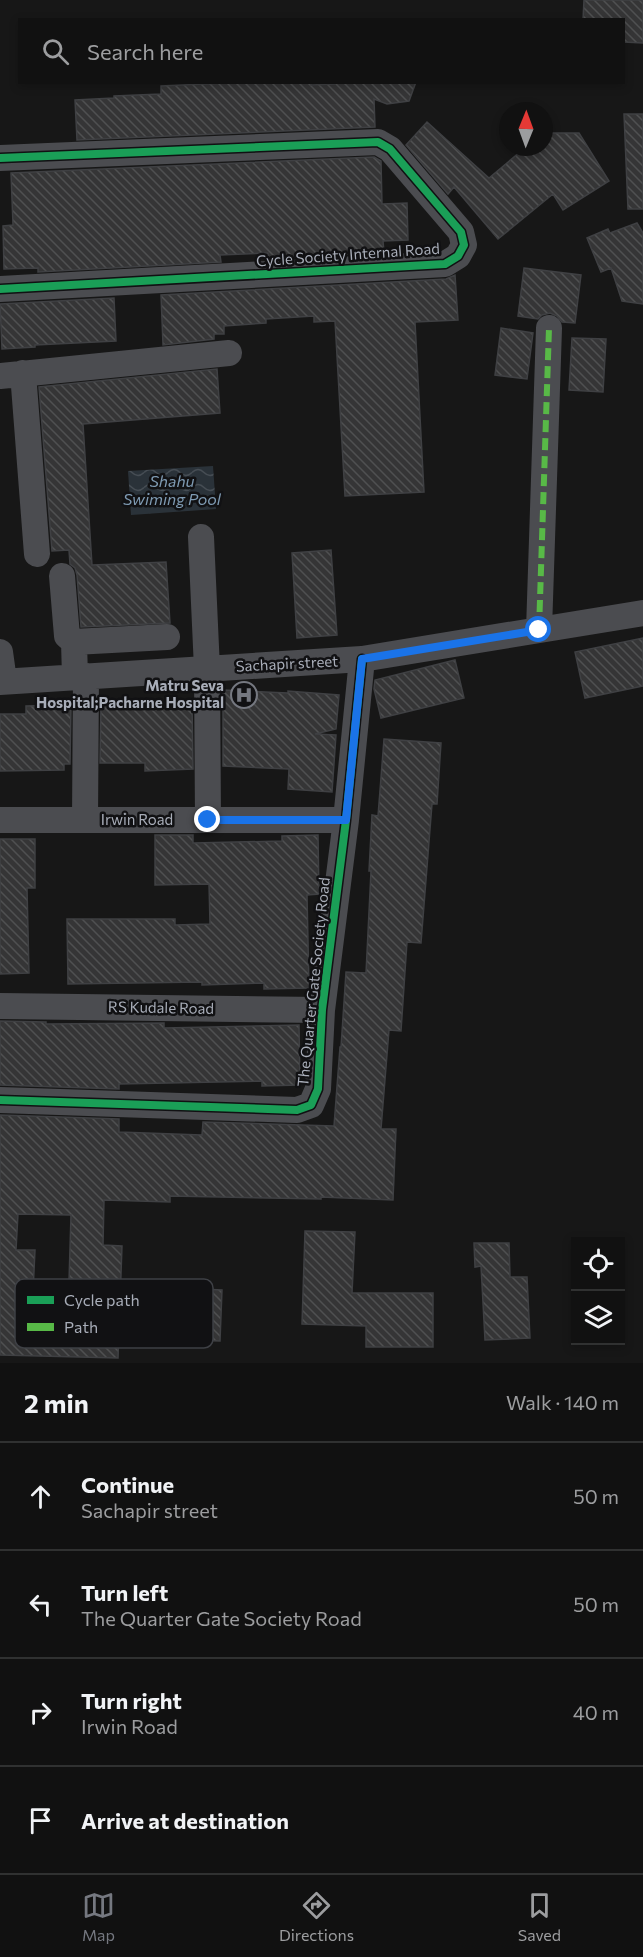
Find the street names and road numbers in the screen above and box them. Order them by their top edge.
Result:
street label: Cycle Society Internal Road [256,239,440,269]
street label: Sachapir street [235,651,339,675]
street label: Irwin Road [101,810,173,828]
street label: The Quarter Gate Society Road [293,876,333,1088]
street label: RS Kudale Road [108,997,214,1017]

